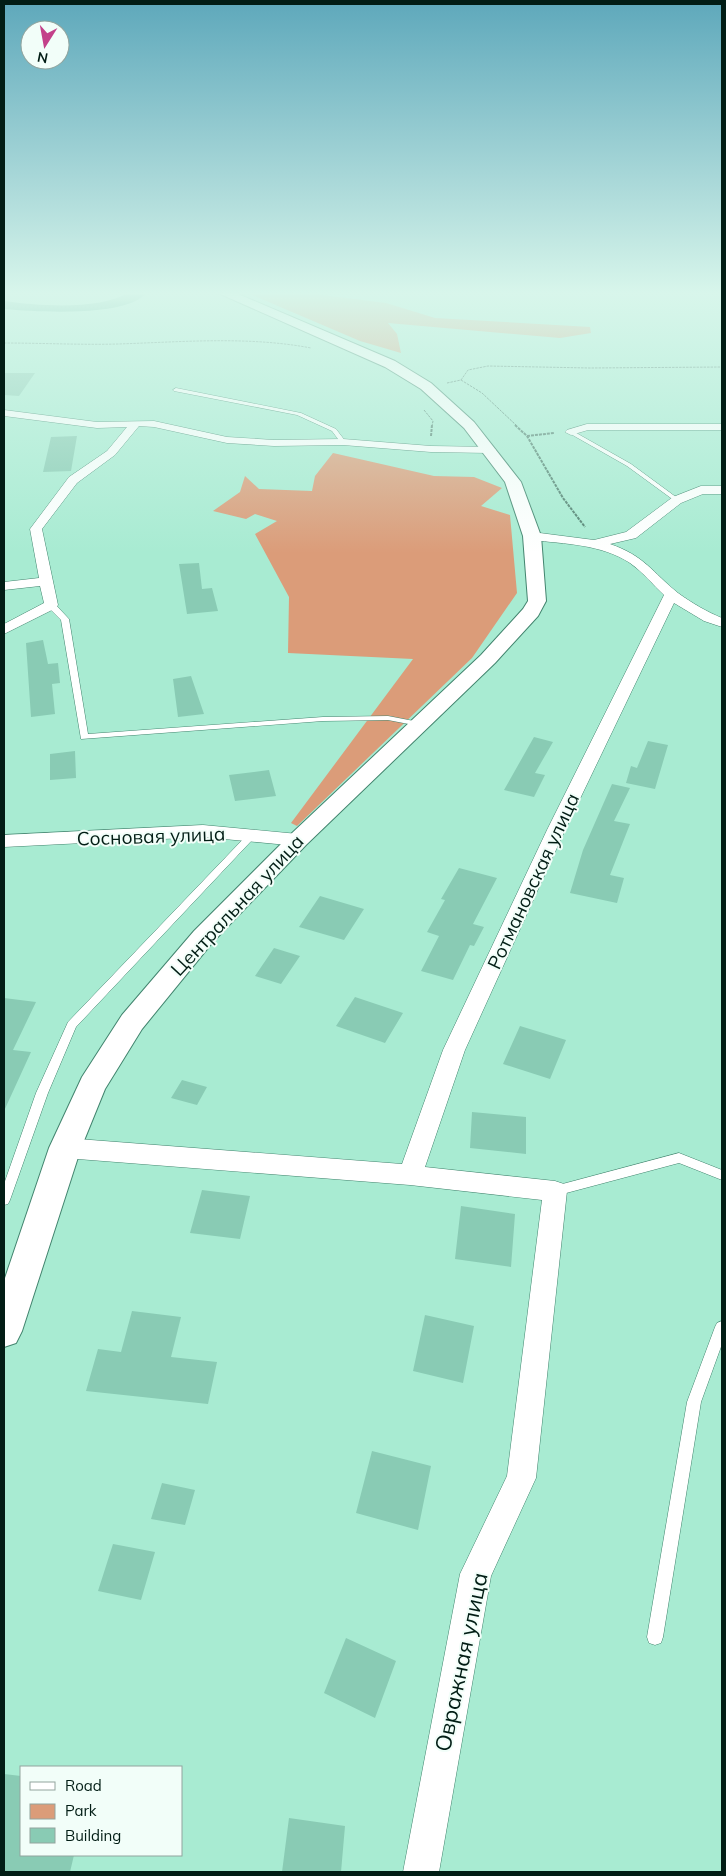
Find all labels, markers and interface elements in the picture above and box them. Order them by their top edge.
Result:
north arrow [20,20,70,70]
text: N [36,48,49,68]
street label: Ротмановская улица [482,789,584,973]
street label: Сосновая улица [76,821,226,851]
street label: Центральная улица [165,829,309,981]
street label: Овражная улица [428,1570,494,1754]
legend [20,1766,182,1856]
text: Road [65,1776,102,1795]
text: Park [65,1801,97,1820]
text: Building [65,1826,121,1845]

